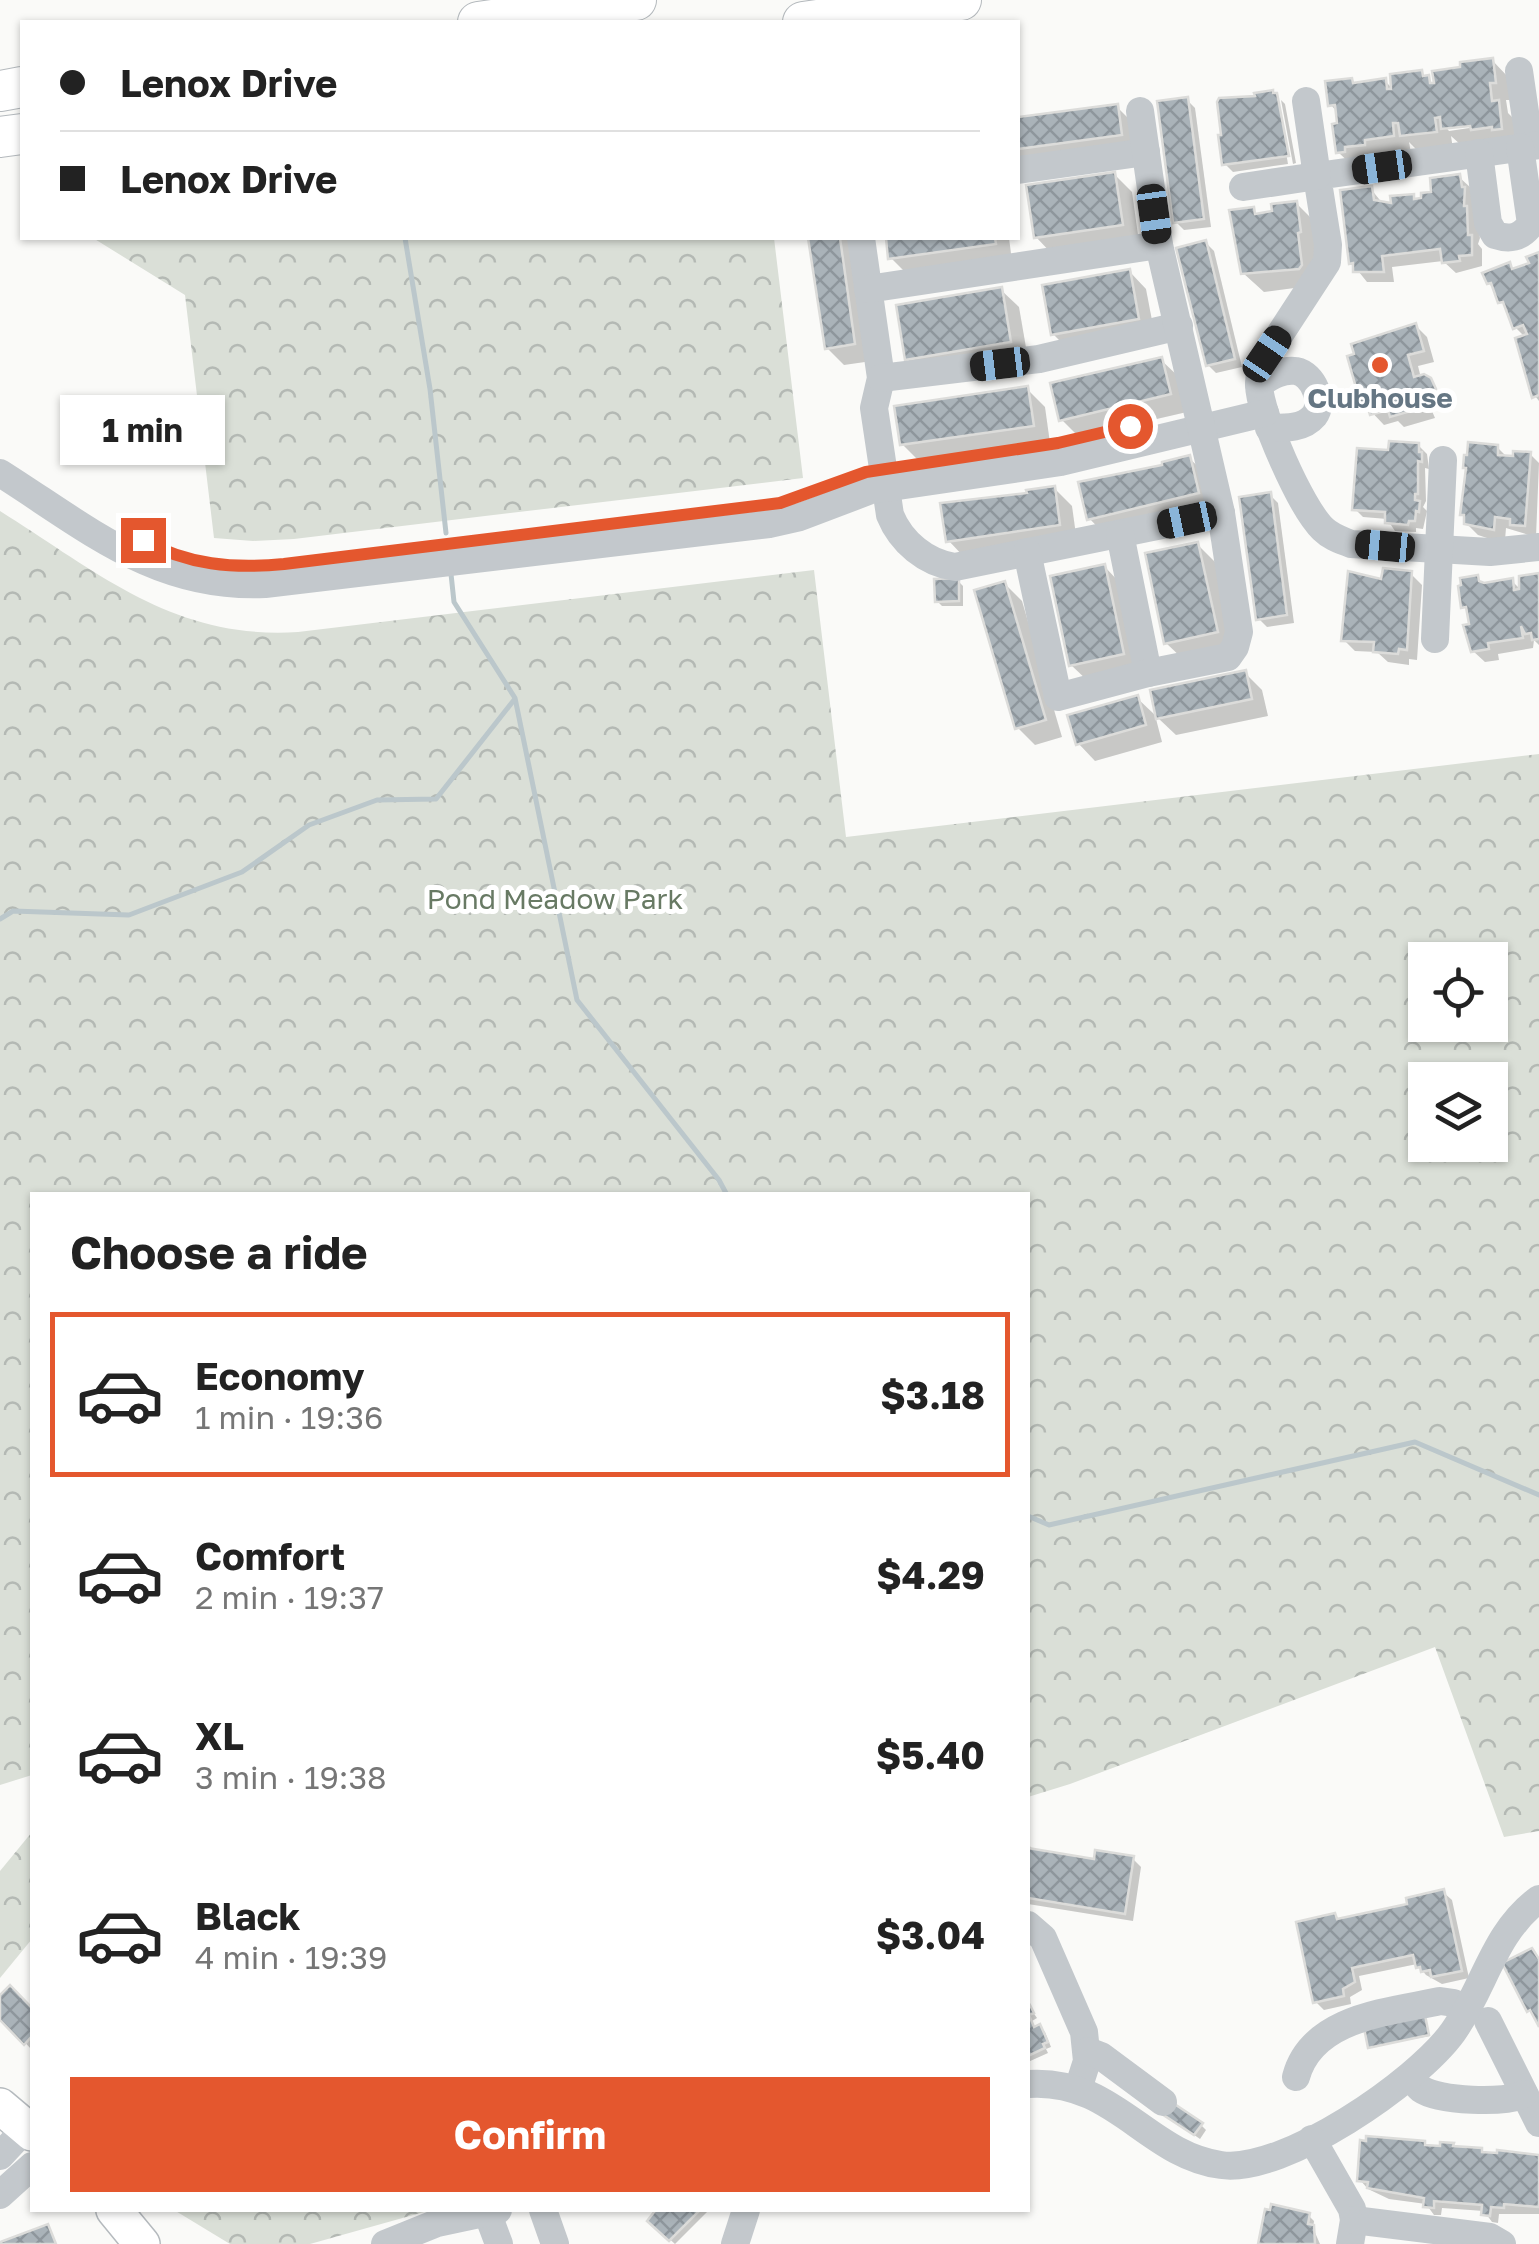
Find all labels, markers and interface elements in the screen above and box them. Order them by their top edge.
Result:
text: Lenox Drive [120,60,338,105]
car [1350,148,1414,186]
text: Lenox Drive [120,156,338,201]
car [1135,182,1173,246]
car [1238,321,1296,387]
car [968,345,1032,383]
marker: Clubhouse [1369,354,1391,376]
place label: Clubhouse [1307,381,1453,414]
callout: 1 min [61,395,226,465]
route start [1108,404,1153,449]
text: 1 min [102,411,183,449]
car [1155,499,1219,541]
route end [121,518,166,563]
car [1354,528,1416,564]
park label: Pond Meadow Park [427,882,683,915]
map controls [1408,942,1508,1162]
button: locate [1408,942,1508,1042]
button: layers [1408,1062,1508,1162]
text: Choose a ride [70,1225,368,1279]
icon: car [75,1350,165,1440]
text: Economy [195,1353,364,1398]
text: $3.18 [880,1372,985,1417]
text: 1 min · 19:36 [195,1398,383,1436]
icon: car [75,1530,165,1620]
text: Comfort [195,1533,345,1578]
text: $4.29 [876,1552,985,1597]
text: 2 min · 19:37 [195,1578,384,1616]
icon: car [75,1710,165,1800]
text: XL [195,1713,244,1758]
text: $5.40 [876,1732,985,1777]
text: 3 min · 19:38 [195,1758,387,1796]
icon: car [75,1890,165,1980]
text: Black [195,1893,300,1938]
text: $3.04 [876,1912,985,1957]
text: 4 min · 19:39 [195,1938,387,1976]
button: Confirm [70,2077,990,2192]

